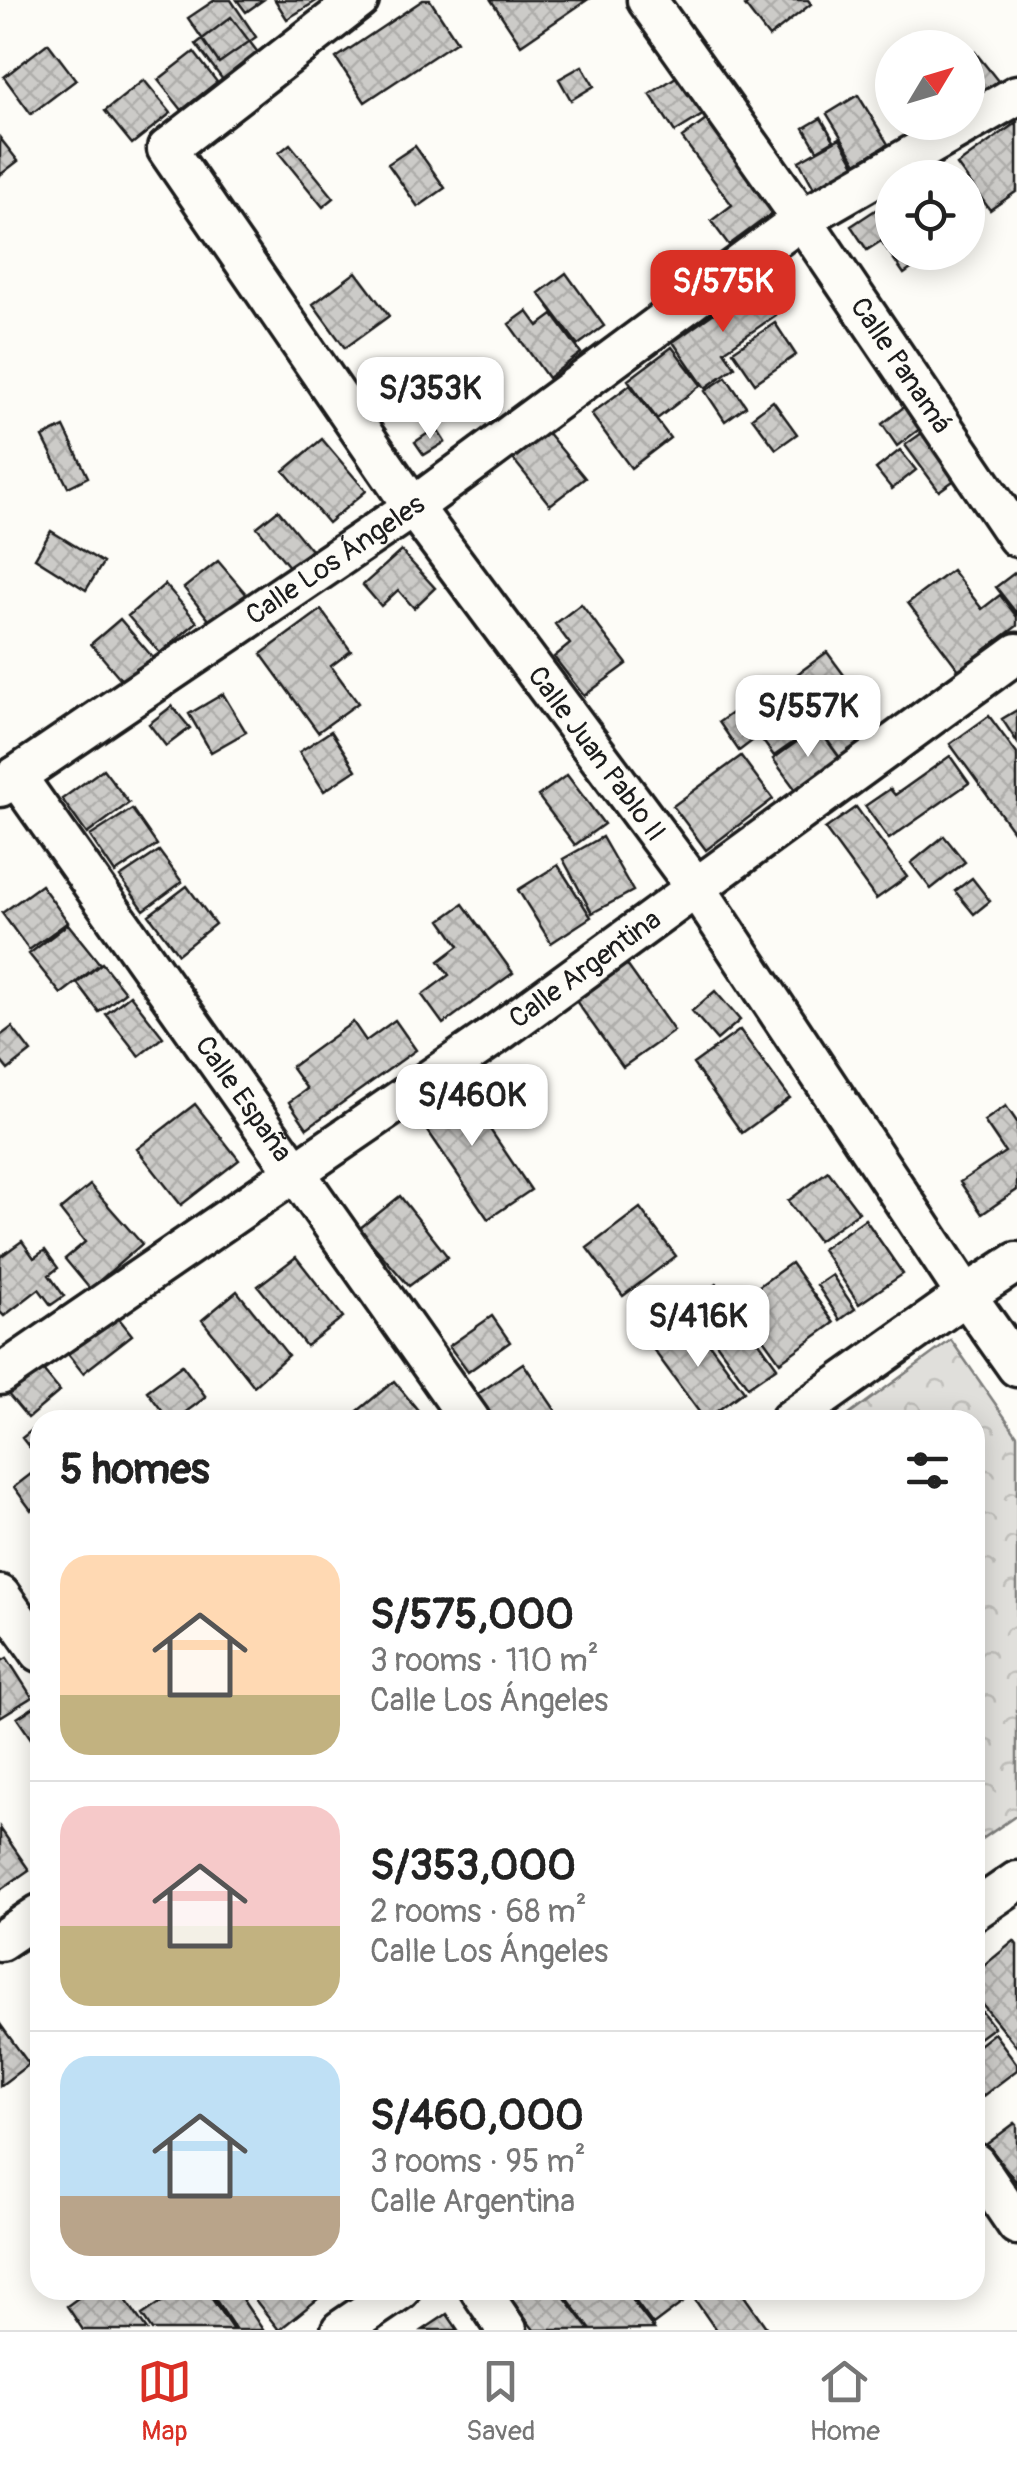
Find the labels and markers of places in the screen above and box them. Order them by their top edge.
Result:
pin: S/575K [642,250,804,335]
pin: S/353K [349,357,511,442]
pin: S/557K [727,675,889,760]
pin: S/460K [391,1064,553,1149]
pin: S/416K [617,1285,779,1370]

